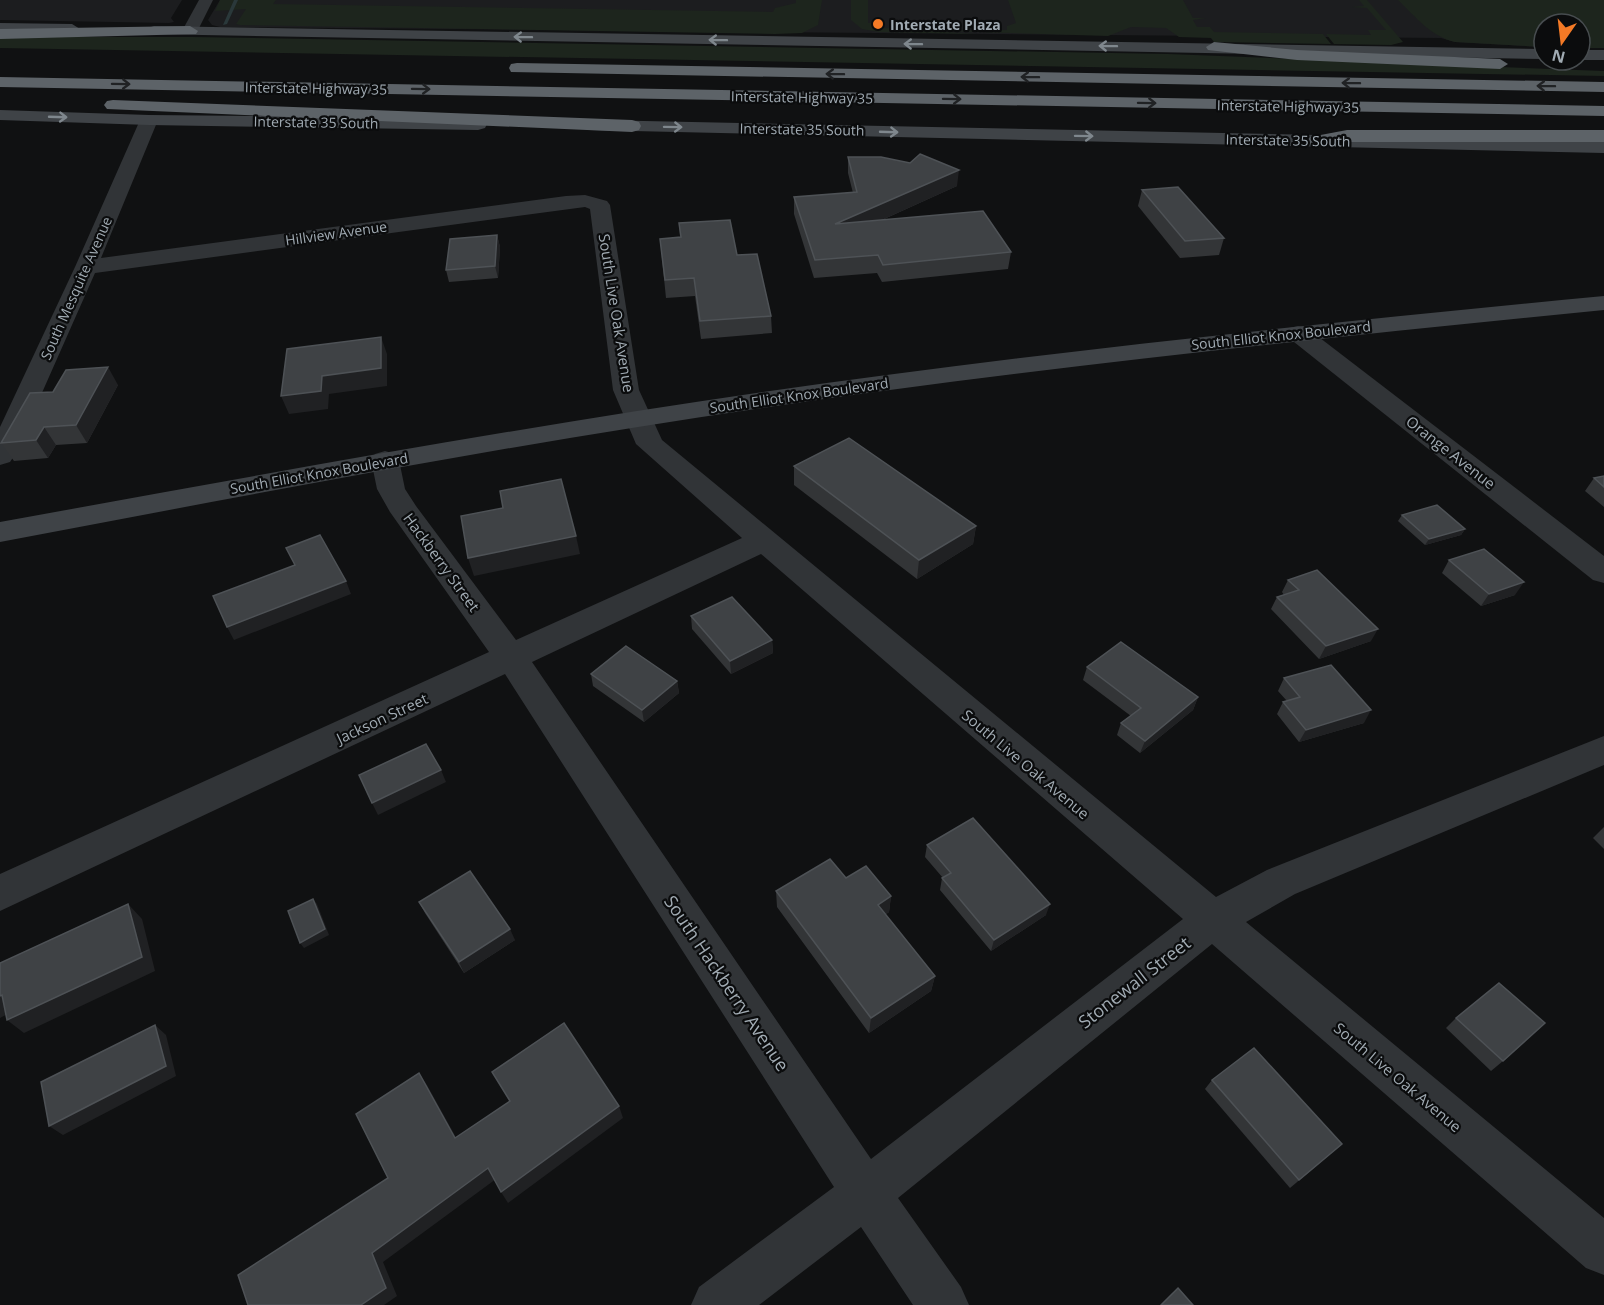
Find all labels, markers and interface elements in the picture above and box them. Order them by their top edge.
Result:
north arrow [1532,12,1592,72]
place label: Interstate Plaza [890,15,1001,34]
marker: Interstate Plaza [871,17,885,31]
one-way arrow [513,31,533,43]
one-way arrow [708,34,728,46]
one-way arrow [903,38,923,50]
one-way arrow [1098,40,1118,52]
text: N [1549,44,1567,69]
one-way arrow [825,68,845,80]
one-way arrow [1020,71,1040,83]
street label: Interstate Highway 35 [245,77,387,99]
one-way arrow [1341,77,1361,89]
one-way arrow [111,78,131,90]
one-way arrow [1536,81,1556,92]
one-way arrow [411,84,431,95]
street label: Interstate Highway 35 [731,86,873,108]
one-way arrow [942,94,962,105]
street label: Interstate Highway 35 [1217,95,1359,117]
one-way arrow [1137,97,1157,109]
one-way arrow [48,111,68,122]
street label: Interstate 35 South [253,111,379,133]
street label: Interstate 35 South [739,118,865,140]
one-way arrow [663,121,683,133]
one-way arrow [879,126,899,137]
street label: Interstate 35 South [1225,129,1351,151]
one-way arrow [1074,130,1094,142]
street label: South Mesquite Avenue [36,213,116,363]
street label: Hillview Avenue [284,216,388,250]
street label: South Live Oak Avenue [595,232,639,394]
street label: South Elliot Knox Boulevard [1190,316,1372,354]
street label: South Elliot Knox Boulevard [708,373,890,417]
street label: Orange Avenue [1402,411,1500,493]
street label: South Elliot Knox Boulevard [229,448,409,498]
street label: Hackberry Street [399,509,485,615]
street label: Jackson Street [331,688,431,749]
street label: South Live Oak Avenue [958,705,1094,823]
street label: South Hackberry Avenue [659,890,795,1076]
street label: Stonewall Street [1073,931,1195,1033]
street label: South Live Oak Avenue [1330,1018,1466,1136]

